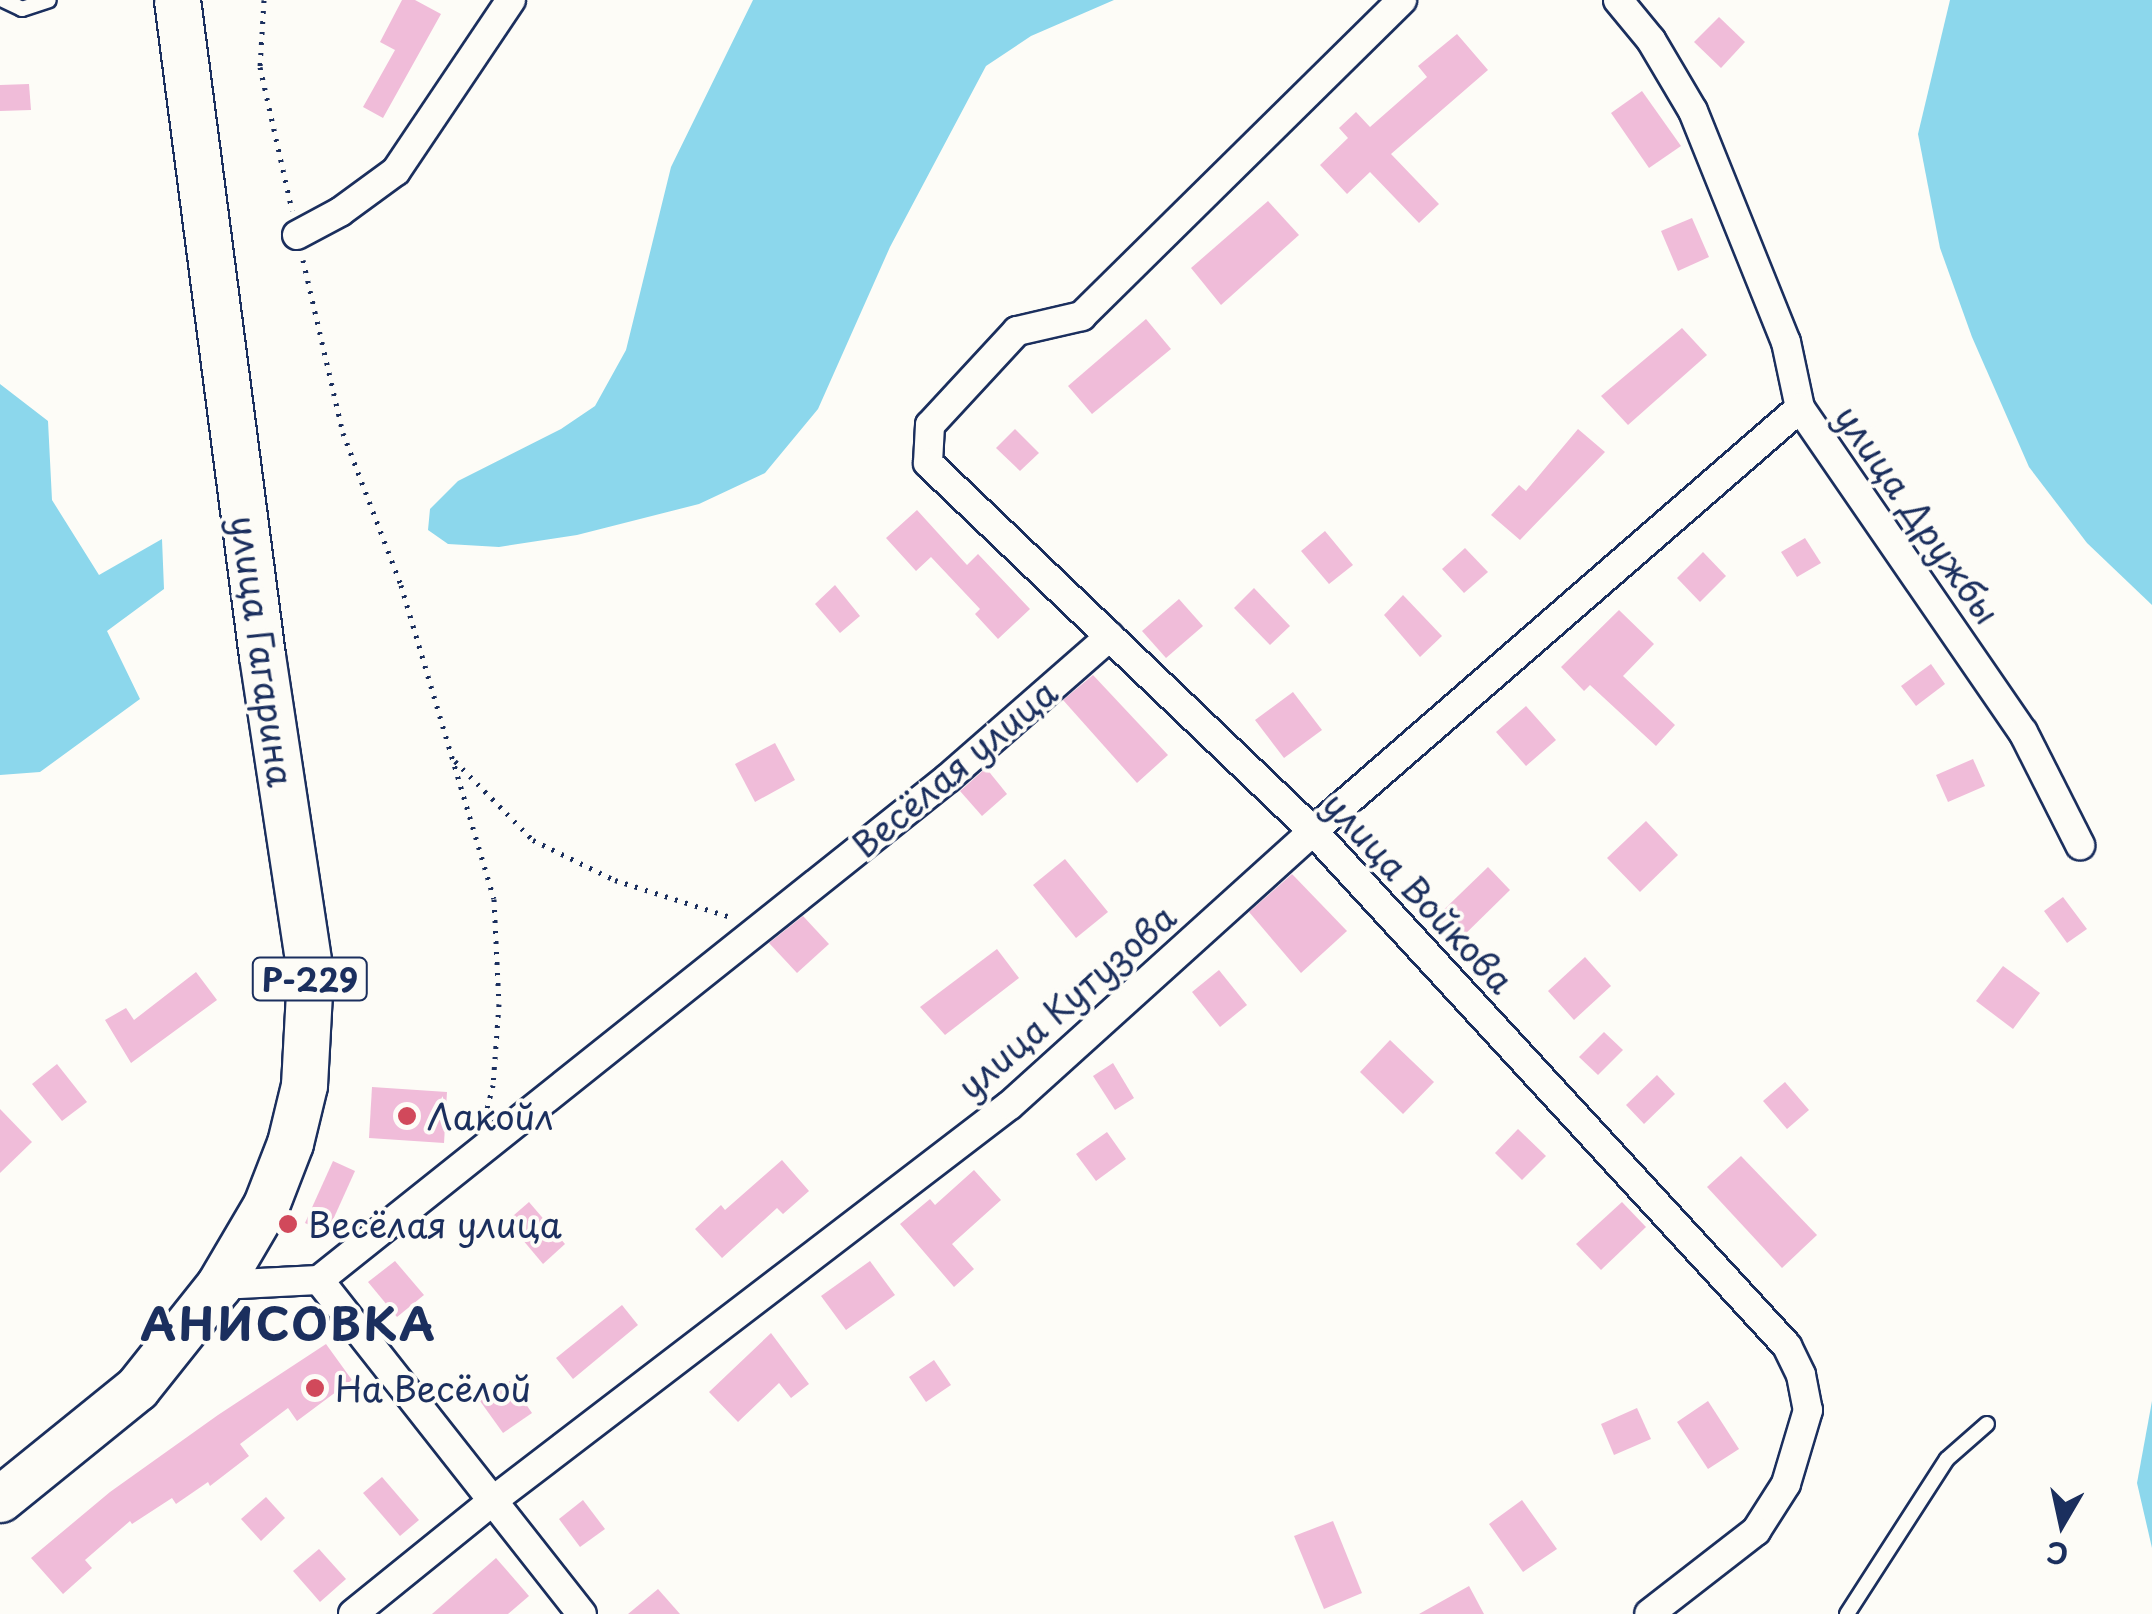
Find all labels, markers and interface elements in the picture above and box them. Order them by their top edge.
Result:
street label: улица Дружбы [1827,396,2009,632]
street label: улица Гагарина [223,513,303,789]
street label: Весёлая улица [843,670,1065,866]
street label: улица Войкова [1314,782,1524,1002]
street label: улица Кутузова [948,894,1184,1108]
road number: Р-229 [250,952,370,1006]
place label: Лакойл [427,1095,554,1137]
marker: Лакойл [396,1105,418,1127]
place label: Весёлая улица [308,1203,563,1245]
marker: Весёлая улица [277,1213,299,1235]
district label: АНИСОВКА [143,1296,435,1350]
place label: На Весёлой [335,1367,532,1409]
marker: На Весёлой [304,1377,326,1399]
north arrow [2012,1474,2112,1574]
text: С [2043,1531,2071,1577]

